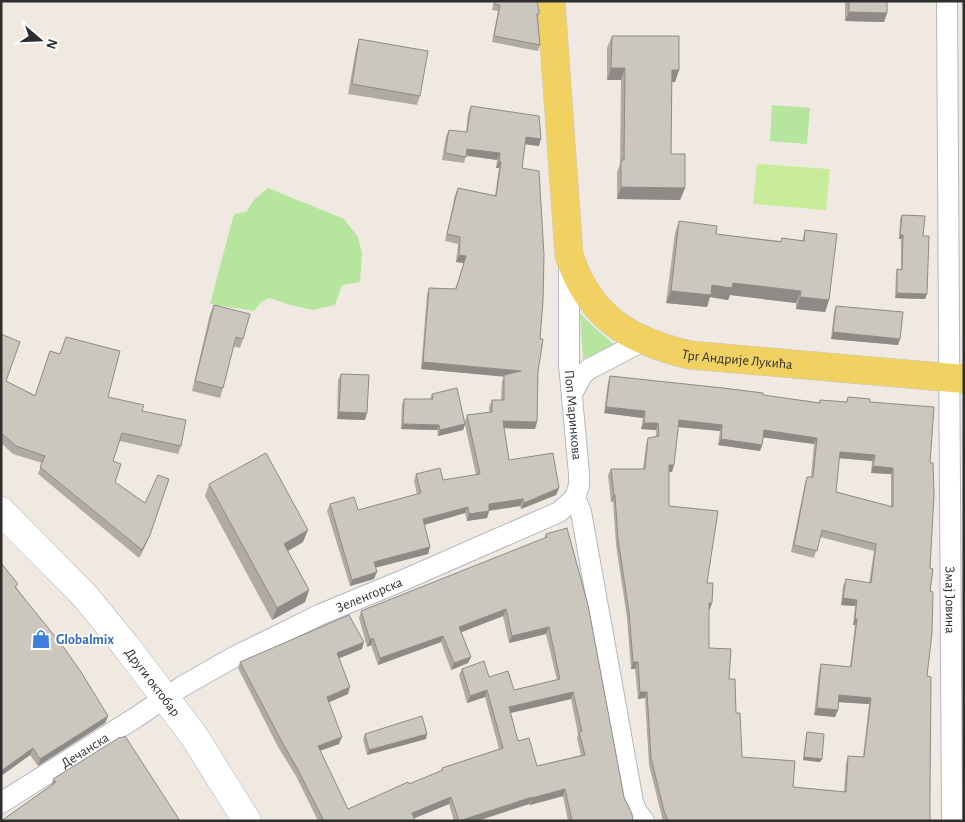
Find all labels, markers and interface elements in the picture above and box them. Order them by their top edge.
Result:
north arrow [15,15,65,65]
text: N [43,37,60,51]
street label: Трг Андрије Лукића [680,347,794,372]
street label: Поп Маринкова [562,369,584,461]
street label: Змај Јовина [942,566,957,634]
street label: Зеленгорска [334,575,405,615]
shop icon: Globalmix [30,628,52,650]
place label: Globalmix [56,633,115,647]
street label: Други октобар [122,646,182,719]
street label: Дечанска [59,730,112,771]

